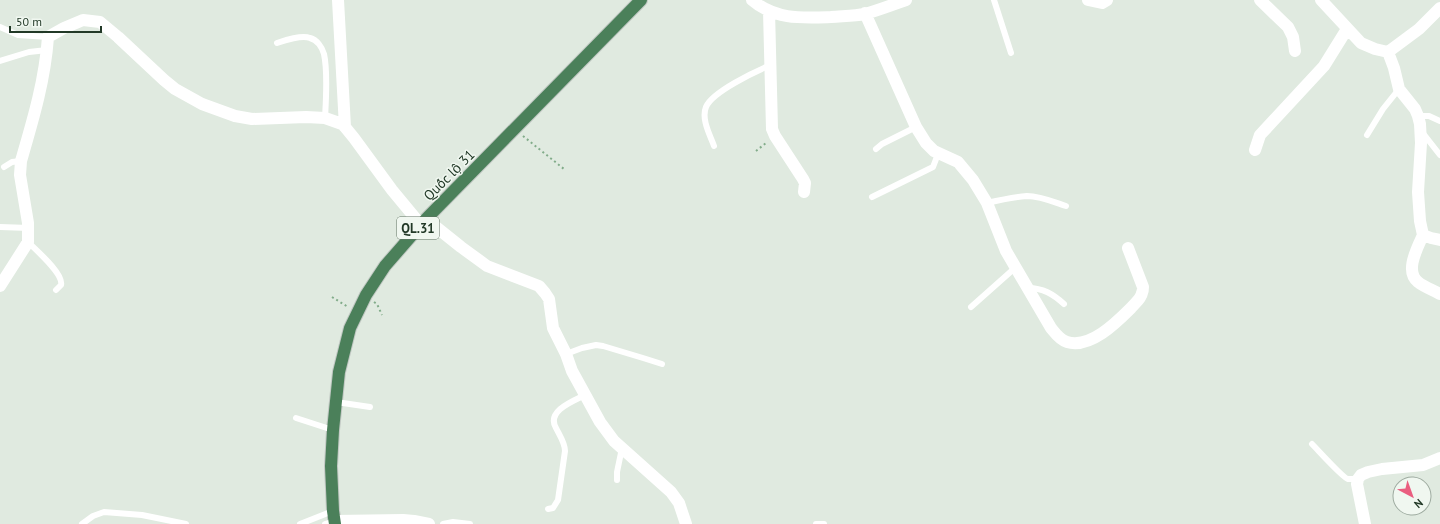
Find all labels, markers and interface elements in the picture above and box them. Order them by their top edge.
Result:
scale bar [10,8,101,34]
text: 50 m [16,14,42,29]
street label: Quốc lộ 31 [420,146,478,204]
road number: QL.31 [397,217,439,239]
north arrow [1392,476,1432,516]
text: N [1411,496,1426,511]

